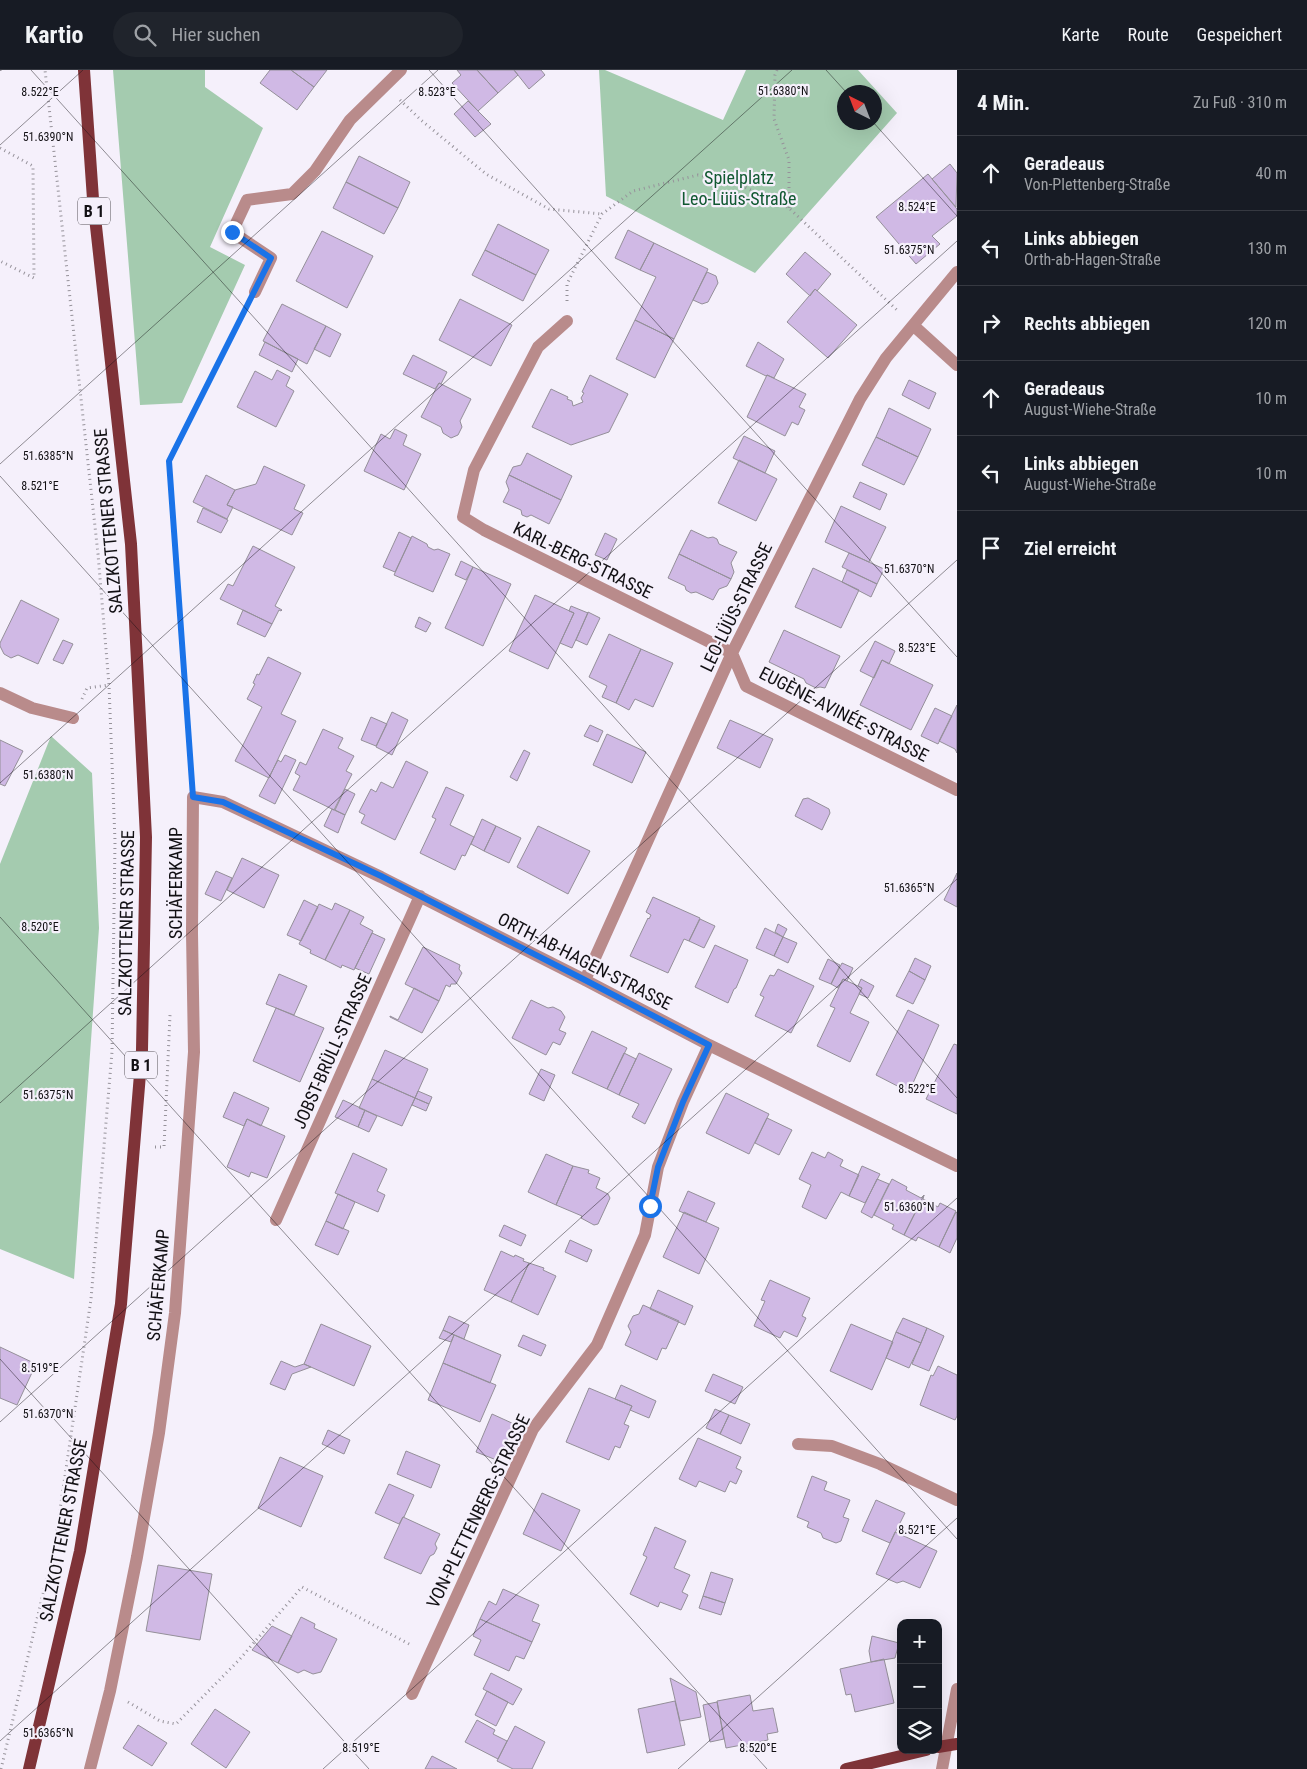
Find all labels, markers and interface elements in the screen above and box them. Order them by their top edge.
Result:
search box [113,12,463,57]
text: Kartio [25,21,83,49]
icon: search [131,21,159,49]
text: Hier suchen [171,23,261,46]
text: Karte [1061,24,1100,45]
text: Route [1128,24,1169,45]
text: Gespeichert [1197,24,1282,45]
text: 51.6380°N [758,84,808,98]
text: 8.522°E [21,85,59,99]
text: 8.523°E [418,85,456,99]
north arrow [837,85,882,130]
text: 4 Min. [977,91,1030,115]
text: Zu Fuß · 310 m [1193,93,1287,112]
text: 51.6390°N [23,130,73,144]
text: Geradeaus [1024,152,1105,175]
icon: ahead [977,159,1005,187]
text: 40 m [1255,164,1287,183]
park label: Spielplatz Leo-Lüüs-Straße [682,167,797,209]
text: Von-Plettenberg-Straße [1024,175,1170,194]
road number: B 1 [78,198,110,224]
text: 8.524°E [898,200,936,214]
route end [221,221,244,244]
text: Links abbiegen [1024,227,1139,250]
icon: left [977,234,1005,262]
text: 130 m [1248,239,1287,258]
text: 51.6375°N [884,243,934,257]
text: Orth-ab-Hagen-Straße [1024,250,1161,269]
icon: right [977,309,1005,337]
text: Rechts abbiegen [1024,312,1150,335]
text: 120 m [1248,314,1287,333]
text: Geradeaus [1024,377,1105,400]
icon: ahead [977,384,1005,412]
text: 10 m [1255,389,1287,408]
text: August-Wiehe-Straße [1024,400,1156,419]
street label: SALZKOTTENER STRASSE [89,428,127,614]
text: 51.6385°N [23,449,73,463]
text: Links abbiegen [1024,452,1139,475]
icon: left [977,459,1005,487]
text: 10 m [1255,464,1287,483]
text: August-Wiehe-Straße [1024,475,1156,494]
text: 8.521°E [21,479,59,493]
street label: KARL-BERG-STRASSE [510,517,656,603]
icon: arrive [977,534,1005,562]
text: Ziel erreicht [1024,537,1116,560]
street label: LEO-LÜÜS-STRASSE [696,539,776,675]
text: 51.6370°N [884,562,934,576]
text: 8.523°E [898,641,936,655]
street label: EUGÈNE-AVINÉE-STRASSE [756,662,932,766]
text: 51.6380°N [23,768,73,782]
street label: SCHÄFERKAMP [165,827,186,939]
street label: SALZKOTTENER STRASSE [114,830,138,1016]
text: 51.6365°N [884,881,934,895]
street label: ORTH-AB-HAGEN-STRASSE [495,908,676,1014]
text: 8.520°E [21,920,59,934]
street label: JOBST-BRÜLL-STRASSE [288,970,376,1132]
road number: B 1 [125,1052,157,1078]
text: 8.522°E [898,1082,936,1096]
text: 51.6375°N [23,1088,73,1102]
route start [639,1195,662,1218]
text: 51.6360°N [884,1200,934,1214]
street label: SCHÄFERKAMP [143,1228,173,1342]
text: 8.519°E [21,1361,59,1375]
text: 51.6370°N [23,1407,73,1421]
street label: VON-PLETTENBERG-STRASSE [422,1411,534,1611]
street label: SALZKOTTENER STRASSE [35,1437,91,1623]
text: 8.521°E [898,1523,936,1537]
map controls [897,1619,942,1754]
button: + [897,1619,942,1664]
button: − [897,1664,942,1709]
button: layers [897,1709,942,1754]
text: 51.6365°N [23,1726,73,1740]
text: 8.519°E [342,1741,380,1755]
text: 8.520°E [739,1741,777,1755]

